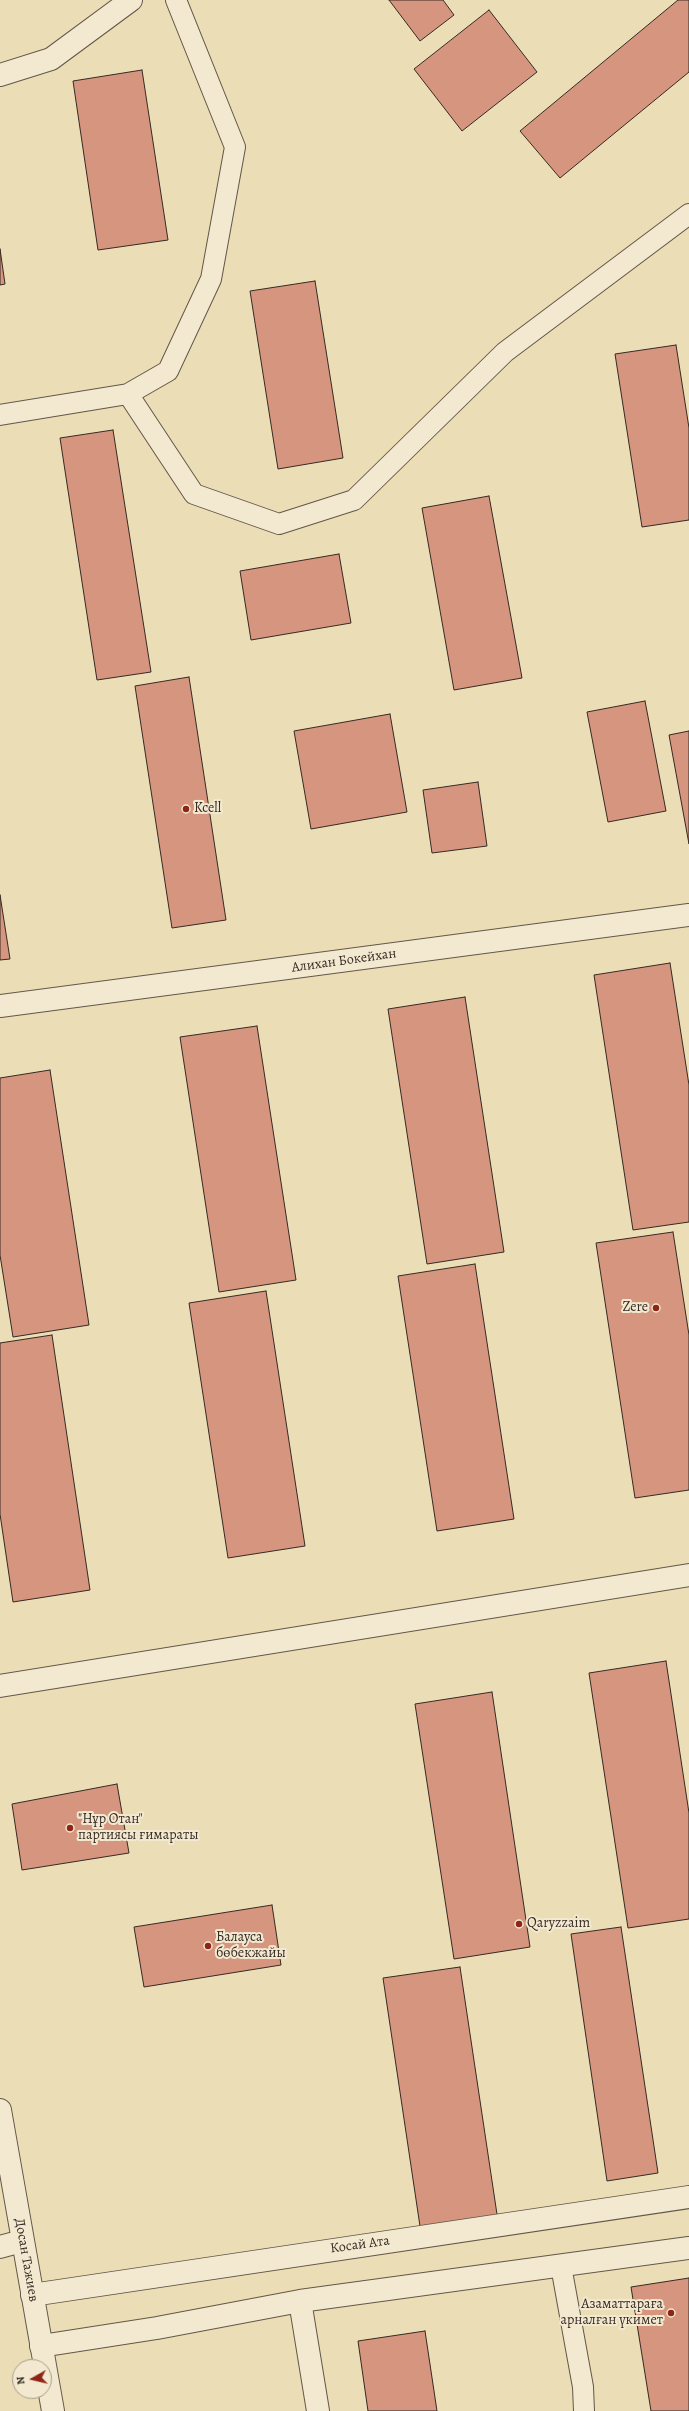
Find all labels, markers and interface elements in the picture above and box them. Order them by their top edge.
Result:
place label: Kcell [194,801,221,817]
marker: Kcell [181,804,191,814]
street label: Алихан Бокейхан [291,945,397,977]
place label: Zere [623,1300,648,1316]
marker: Zere [651,1303,661,1313]
place label: "Нұр Отан" партиясы ғимараты [78,1812,199,1844]
marker: "Нұр Отан" партиясы ғимараты [65,1823,75,1833]
place label: Qaryzzaim [527,1916,590,1932]
marker: Qaryzzaim [514,1919,524,1929]
place label: Балауса бөбекжайы [216,1930,286,1962]
marker: Балауса бөбекжайы [203,1941,213,1951]
street label: Досан Тажиев [10,2217,42,2303]
street label: Косай Ата [329,2233,391,2257]
place label: Азаматтараға арналған үкимет [560,2297,663,2330]
marker: Азаматтараға арналған үкимет [666,2308,676,2318]
north arrow [12,2359,52,2399]
text: N [13,2376,29,2386]

